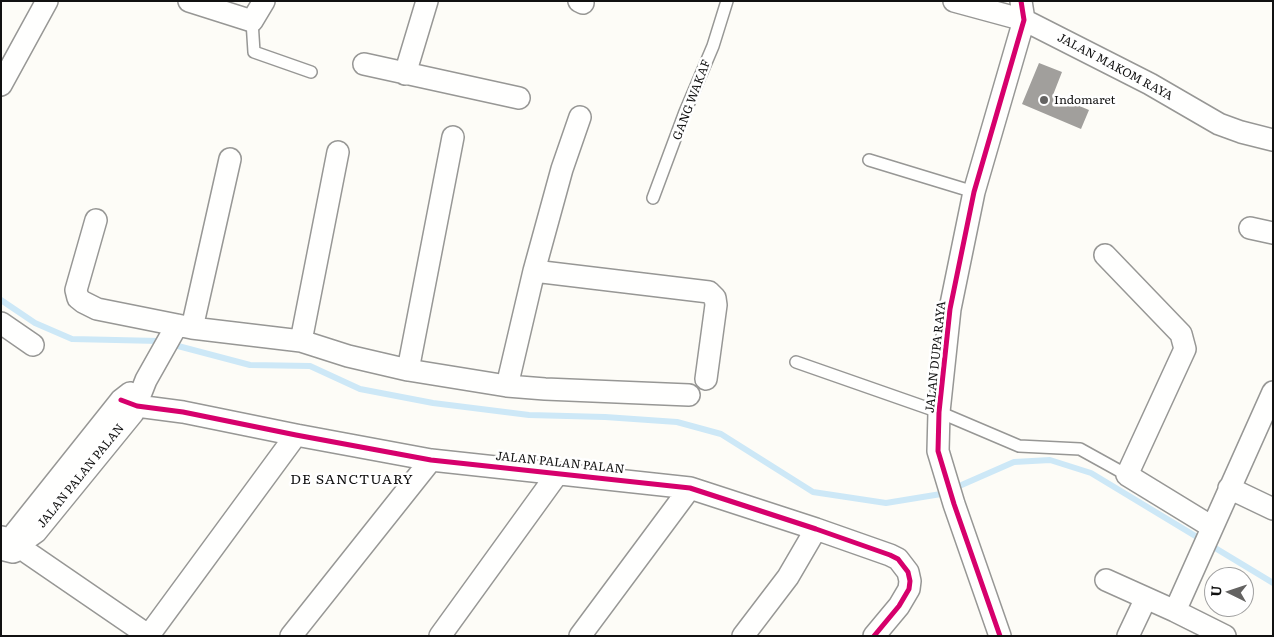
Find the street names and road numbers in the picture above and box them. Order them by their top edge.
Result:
street label: JALAN MAKOM RAYA [1055,30,1175,104]
street label: GANG WAKAF [670,58,714,142]
street label: JALAN DUPA RAYA [923,300,949,414]
street label: JALAN PALAN PALAN [35,421,127,531]
street label: JALAN PALAN PALAN [495,449,625,477]

